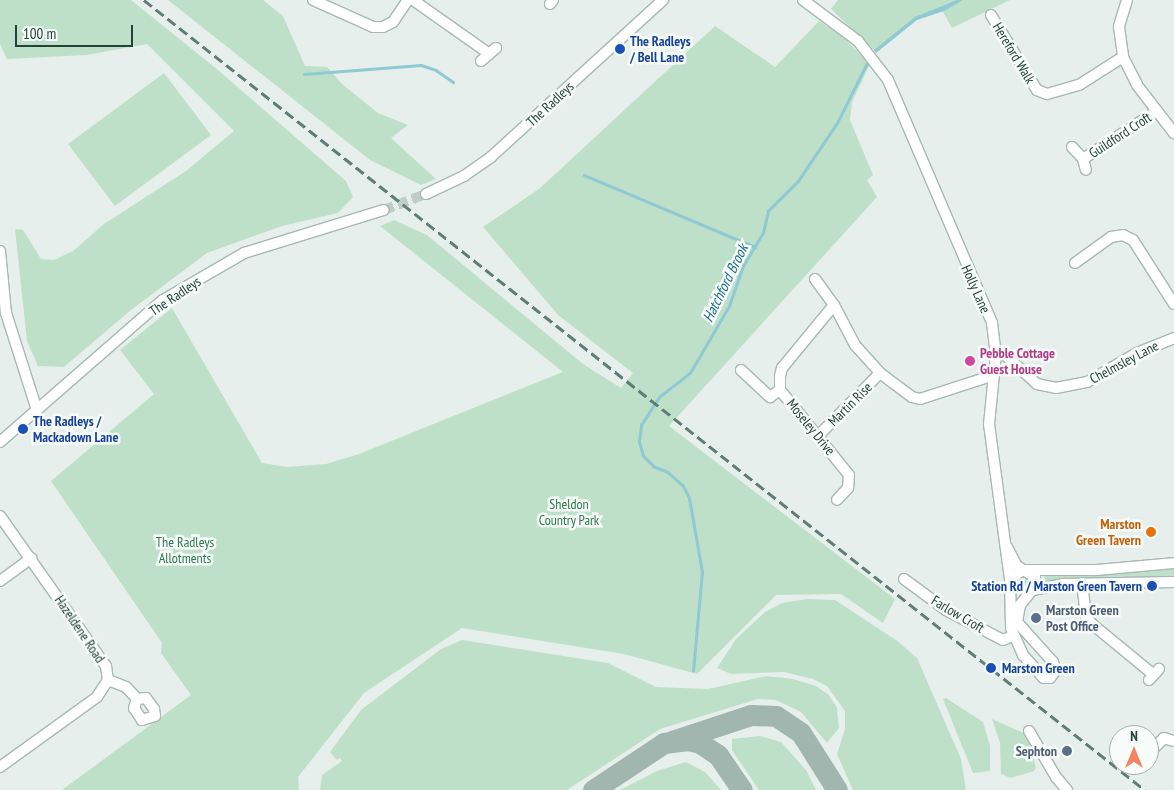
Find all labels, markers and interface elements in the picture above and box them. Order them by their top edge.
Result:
scale bar [18,15,135,47]
street label: Hereford Walk [989,19,1039,87]
text: 100 m [23,24,56,43]
place label: The Radleys / Bell Lane [630,33,691,65]
marker: The Radleys / Bell Lane [614,43,626,55]
street label: The Radleys [523,78,577,130]
street label: Guildford Croft [1086,109,1154,161]
water label: Hatchford Brook [699,241,751,325]
street label: Holly Lane [958,262,994,316]
street label: The Radleys [146,273,204,319]
street label: Chelmsley Lane [1087,337,1161,387]
place label: Pebble Cottage Guest House [980,345,1055,378]
marker: Pebble Cottage Guest House [964,355,976,367]
street label: Martin Rise [825,379,875,429]
street label: Moseley Drive [783,395,839,459]
place label: The Radleys / Mackadown Lane [33,413,118,446]
marker: The Radleys / Mackadown Lane [17,423,29,435]
park label: Sheldon Country Park [538,496,600,528]
place label: Marston Green Tavern [1076,516,1141,548]
marker: Marston Green Tavern [1145,526,1157,538]
park label: The Radleys Allotments [156,534,214,566]
place label: Station Rd / Marston Green Tavern [971,578,1142,594]
marker: Station Rd / Marston Green Tavern [1146,580,1158,592]
street label: Hazeldene Road [51,592,109,666]
street label: Farlow Croft [928,592,988,636]
place label: Marston Green Post Office [1046,602,1119,634]
marker: Marston Green Post Office [1030,612,1042,624]
place label: Marston Green [1002,660,1075,676]
marker: Marston Green [984,661,998,675]
north arrow [1109,725,1159,775]
text: N [1130,727,1138,745]
place label: Sephton [1016,743,1057,759]
marker: Sephton [1061,745,1073,757]

